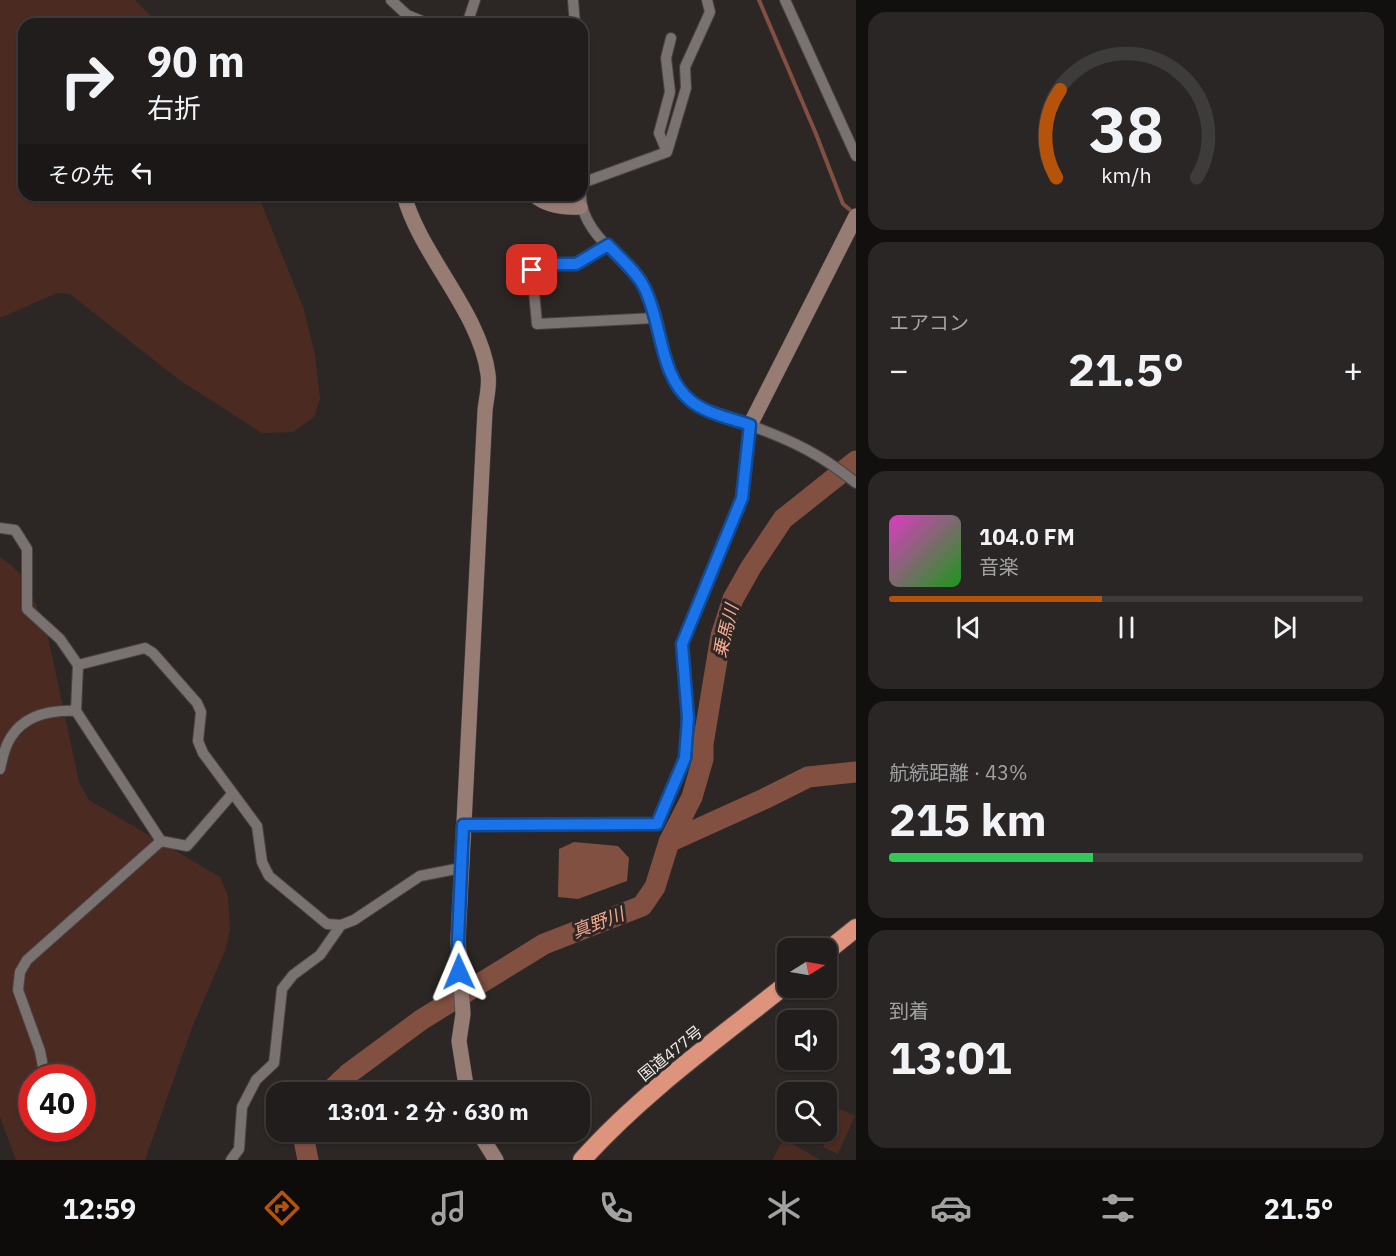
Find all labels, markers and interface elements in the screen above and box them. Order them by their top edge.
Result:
text: 90 m [147,34,245,89]
icon: right [48,42,126,120]
text: 38 [1089,88,1163,169]
text: 右折 [147,90,201,125]
icon: left [126,156,159,189]
text: その先 [48,160,114,189]
text: km/h [1101,161,1151,189]
pin [506,244,557,295]
icon: arrive [515,253,548,286]
text: エアコン [889,309,969,336]
text: 21.5° [1068,340,1184,398]
text: − [889,348,909,391]
text: + [1343,348,1363,391]
text: 104.0 FM [979,522,1075,551]
text: 音楽 [979,553,1019,580]
water label: 乗馬川 [708,600,744,660]
icon: previous [952,611,985,644]
icon: pause [1110,611,1143,644]
icon: next [1268,611,1301,644]
text: 航続距離 · 43% [889,759,1028,786]
text: 215 km [889,790,1047,848]
water label: 真野川 [568,901,629,943]
north arrow [777,938,837,998]
map controls [777,938,837,1142]
position arrow [427,940,491,1004]
text: 到着 [889,997,929,1024]
button: sound [777,1010,837,1070]
street label: 国道477号 [634,1021,706,1085]
text: 13:01 [889,1028,1012,1086]
speed limit sign: 40 [18,1064,96,1142]
button: search [777,1082,837,1142]
text: 13:01 · 2 分 · 630 m [327,1097,529,1126]
icon: directions [261,1187,303,1229]
icon: music [428,1187,470,1229]
icon: phone [595,1187,637,1229]
icon: climate [763,1187,805,1229]
icon: car [930,1187,972,1229]
icon: filters [1097,1187,1139,1229]
text: 12:59 [63,1191,136,1226]
text: 21.5° [1264,1191,1333,1226]

